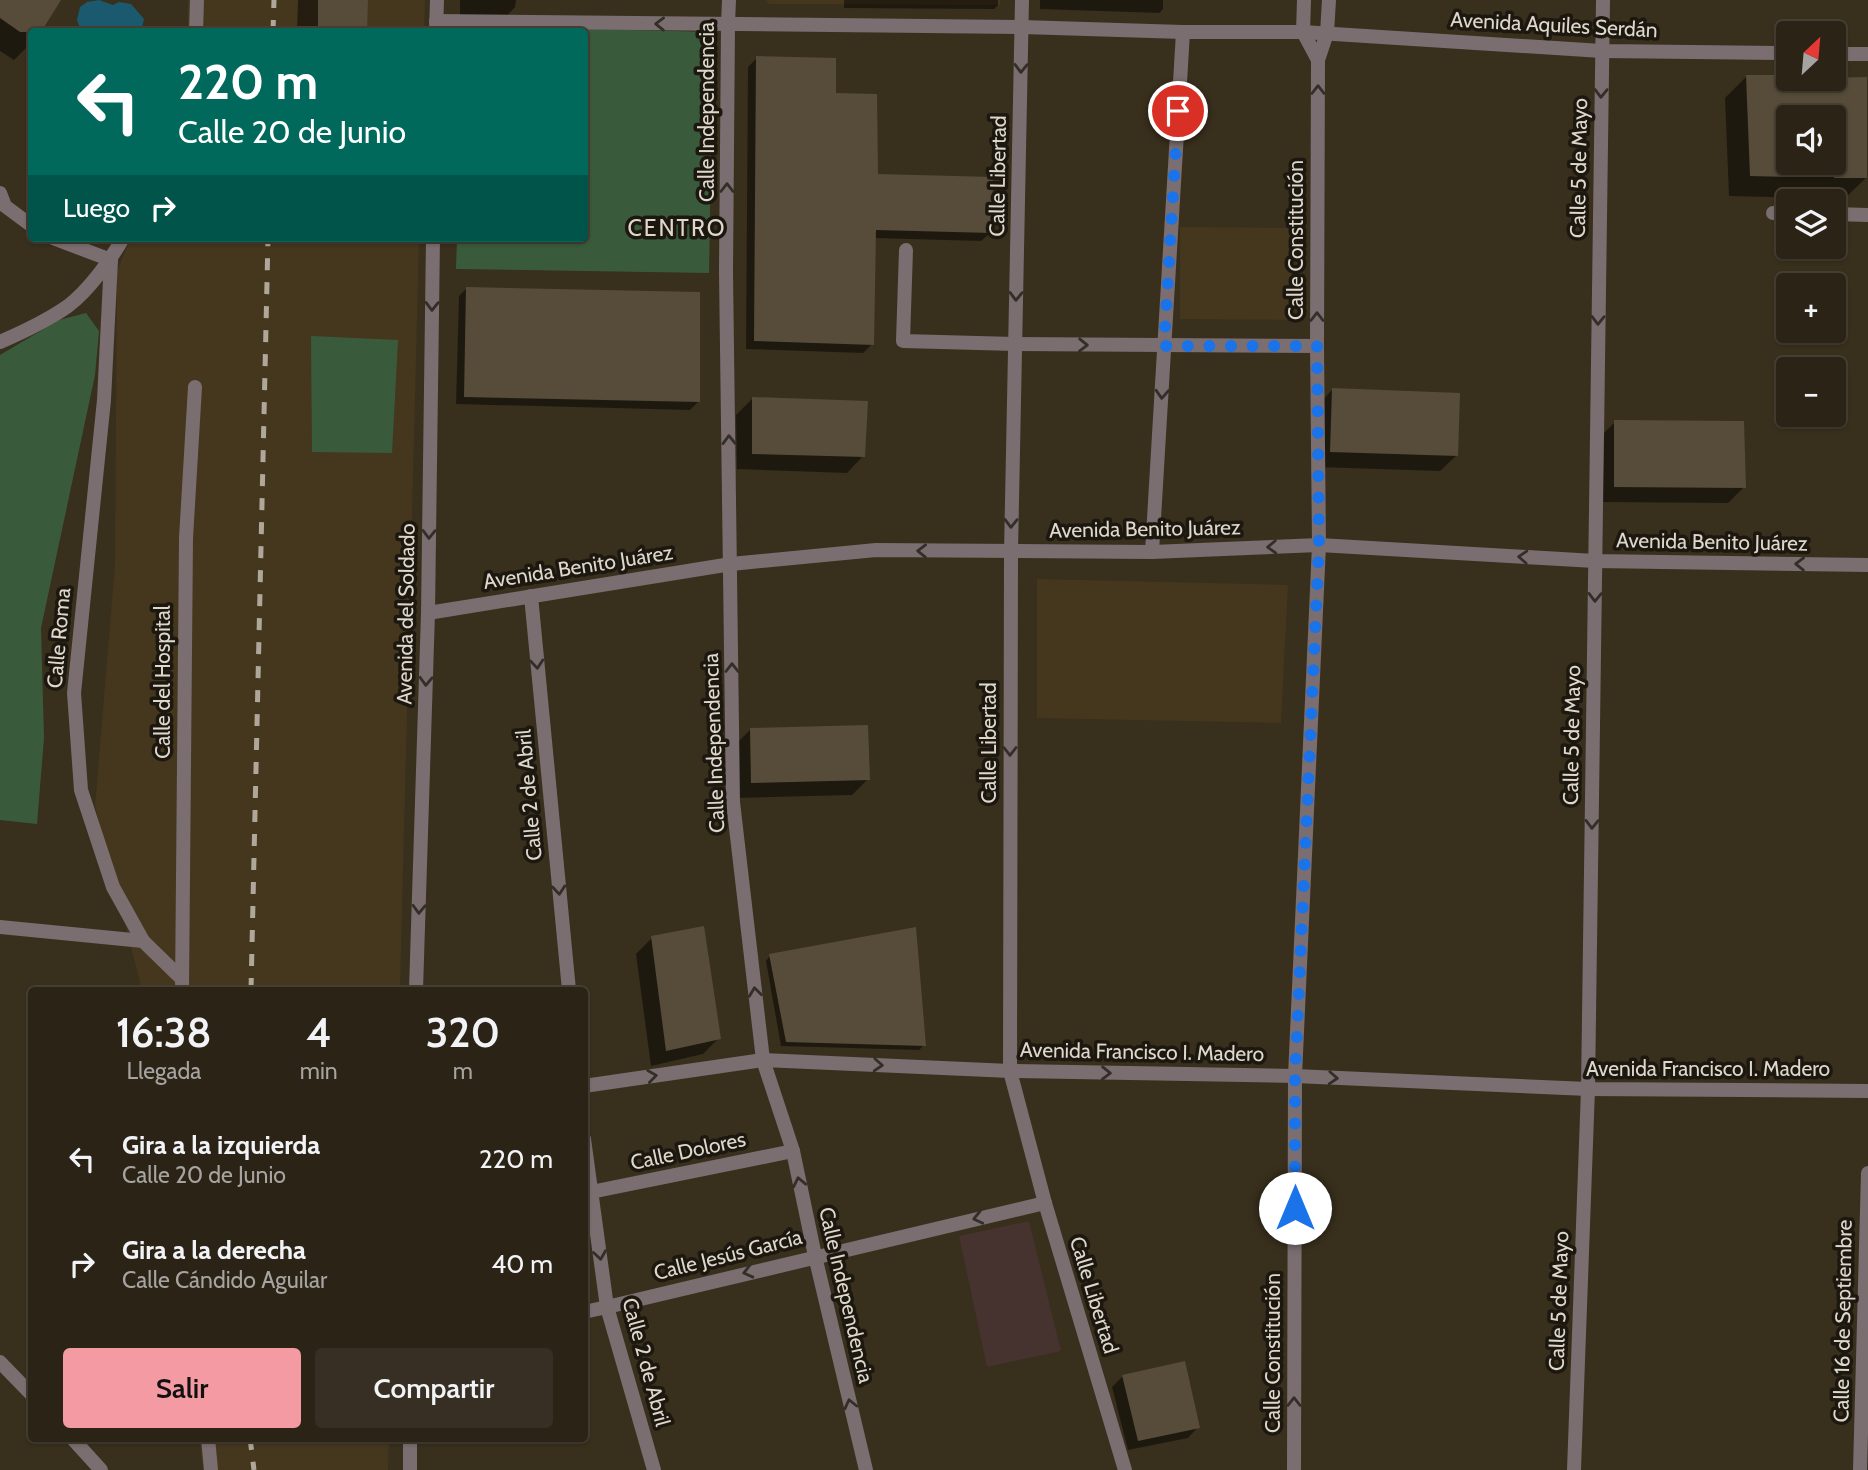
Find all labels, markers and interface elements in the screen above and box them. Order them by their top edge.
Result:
street label: Avenida Aquiles Serdán [1450,7,1658,42]
one-way arrow [654,16,665,31]
north arrow [1776,21,1846,91]
map controls [1776,21,1846,427]
street label: Calle Independencia [694,22,719,202]
text: 220 m [178,52,318,111]
icon: left [63,56,154,147]
one-way arrow [1014,63,1029,74]
pin [1148,81,1208,141]
one-way arrow [1310,84,1326,95]
one-way arrow [1593,88,1609,98]
icon: arrive [1159,92,1197,130]
street label: Calle 5 de Mayo [1565,98,1592,238]
button: sound [1776,105,1846,175]
text: Calle 20 de Junio [178,112,406,151]
street label: Calle Libertad [984,115,1011,237]
street label: Calle Constitución [1283,160,1308,320]
one-way arrow [719,183,735,193]
icon: right [144,189,182,227]
button: layers [1776,189,1846,259]
text: Luego [63,192,130,224]
district label: CENTRO [628,214,726,242]
button: + [1776,273,1846,343]
one-way arrow [1008,291,1024,301]
one-way arrow [425,301,440,312]
one-way arrow [1309,312,1325,322]
one-way arrow [1590,315,1606,326]
one-way arrow [1078,337,1089,352]
button: − [1776,357,1846,427]
one-way arrow [1154,389,1169,400]
one-way arrow [721,435,737,445]
street label: Avenida Benito Juárez [1049,514,1241,543]
one-way arrow [1003,518,1019,529]
street label: Avenida del Soldado [391,523,420,705]
street label: Avenida Benito Juárez [1616,527,1808,556]
one-way arrow [421,529,437,539]
street label: Avenida Benito Juárez [481,539,675,594]
one-way arrow [1266,540,1277,555]
one-way arrow [916,543,927,558]
one-way arrow [1518,550,1529,565]
one-way arrow [1794,557,1805,572]
street label: Calle Roma [42,587,75,689]
one-way arrow [1587,592,1603,602]
street label: Calle del Hospital [150,605,175,759]
street label: Calle Independencia [698,653,729,833]
one-way arrow [530,658,545,669]
one-way arrow [724,662,740,673]
street label: Calle 5 de Mayo [1558,665,1585,805]
one-way arrow [418,676,433,687]
street label: Calle Libertad [976,682,1001,804]
street label: Calle 2 de Abril [510,728,547,862]
one-way arrow [1002,746,1018,756]
one-way arrow [1584,819,1599,830]
one-way arrow [551,885,566,896]
one-way arrow [411,904,426,915]
one-way arrow [748,986,763,998]
text: 16:38 [116,1006,212,1058]
text: 4 [306,1006,331,1058]
text: 320 [426,1006,500,1058]
street label: Avenida Francisco I. Madero [1020,1037,1264,1066]
street label: Avenida Francisco I. Madero [1586,1056,1830,1081]
text: Llegada [126,1057,201,1085]
text: min [300,1057,338,1085]
text: m [453,1057,473,1085]
one-way arrow [873,1057,884,1072]
one-way arrow [1101,1065,1111,1081]
one-way arrow [646,1069,658,1084]
one-way arrow [1328,1070,1339,1085]
street label: Calle Dolores [628,1126,748,1175]
text: Gira a la izquierda [122,1129,320,1161]
icon: left [63,1140,101,1178]
text: 220 m [479,1143,553,1175]
text: Calle 20 de Junio [122,1161,286,1189]
position arrow [1258,1171,1332,1245]
one-way arrow [793,1176,808,1188]
street label: Calle Independencia [814,1204,879,1385]
one-way arrow [972,1210,984,1224]
street label: Calle 16 de Septiembre [1828,1219,1857,1423]
street label: Calle Jesús García [651,1224,805,1285]
street label: Calle 5 de Mayo [1544,1231,1573,1371]
street label: Calle Libertad [1065,1233,1124,1356]
text: Gira a la derecha [122,1234,306,1266]
icon: right [63,1245,101,1283]
text: 40 m [491,1248,553,1280]
one-way arrow [592,1249,607,1261]
one-way arrow [743,1264,755,1278]
text: Calle Cándido Aguilar [122,1266,327,1294]
street label: Calle Constitución [1260,1273,1285,1433]
street label: Calle 2 de Abril [617,1295,676,1429]
button: Salir [63,1348,301,1428]
button: Compartir [315,1348,553,1428]
one-way arrow [1286,1396,1302,1407]
one-way arrow [844,1398,858,1410]

